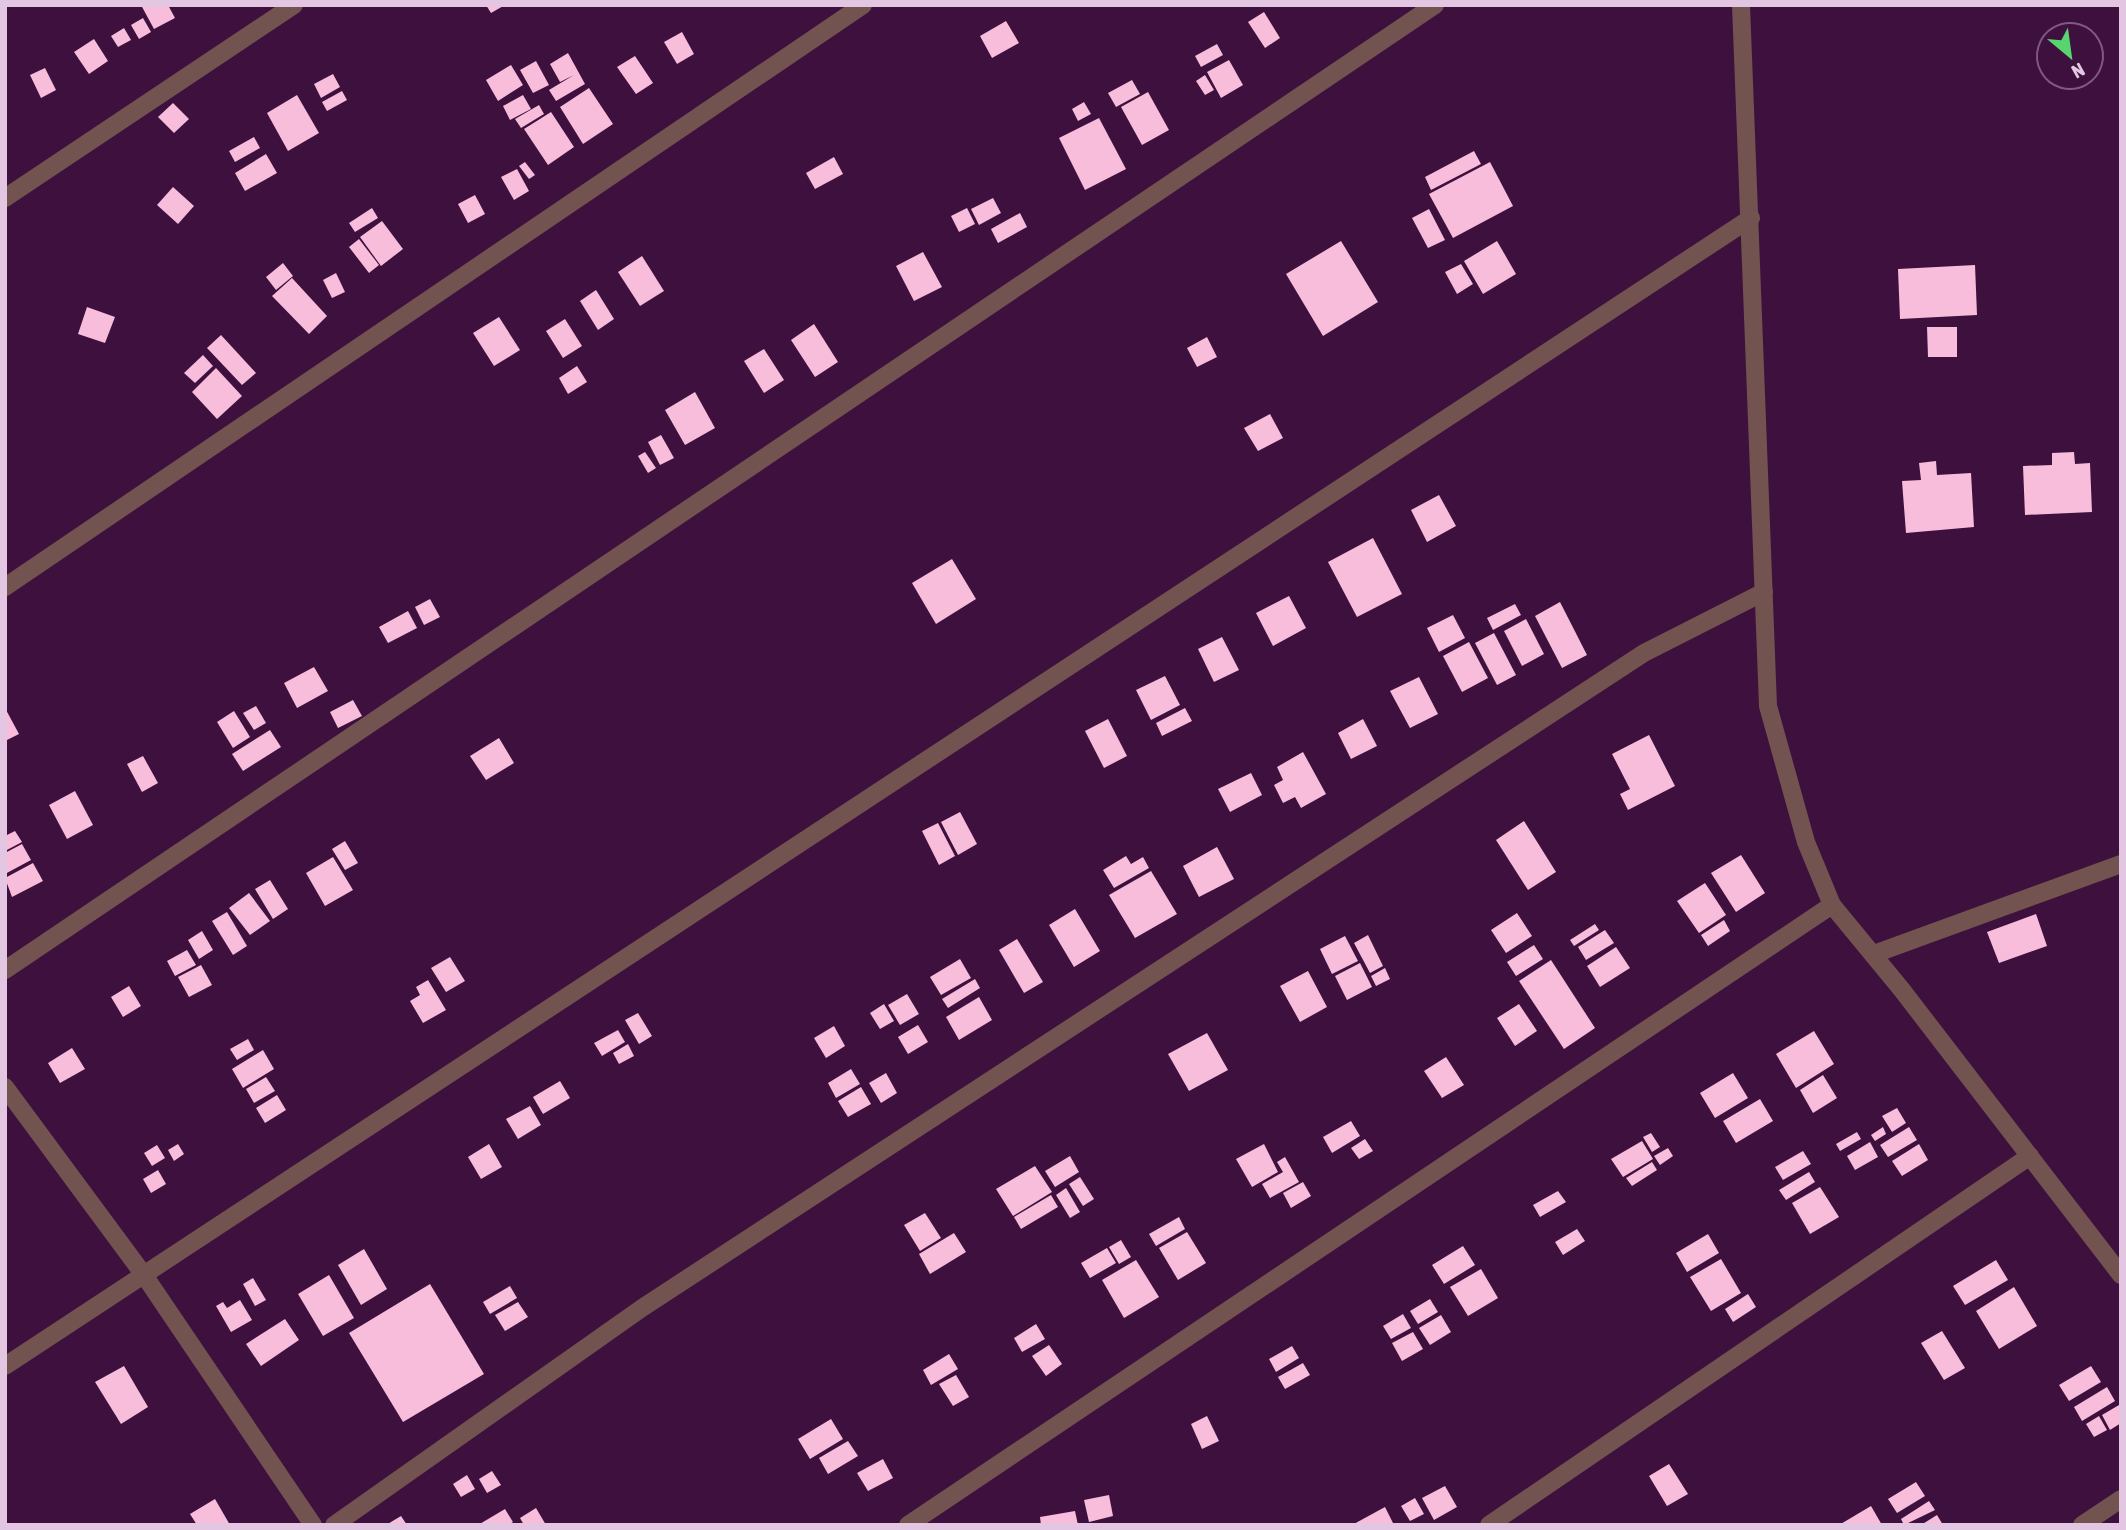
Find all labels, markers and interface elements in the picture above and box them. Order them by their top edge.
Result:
north arrow [2035,21,2105,91]
text: N [2068,59,2088,83]

